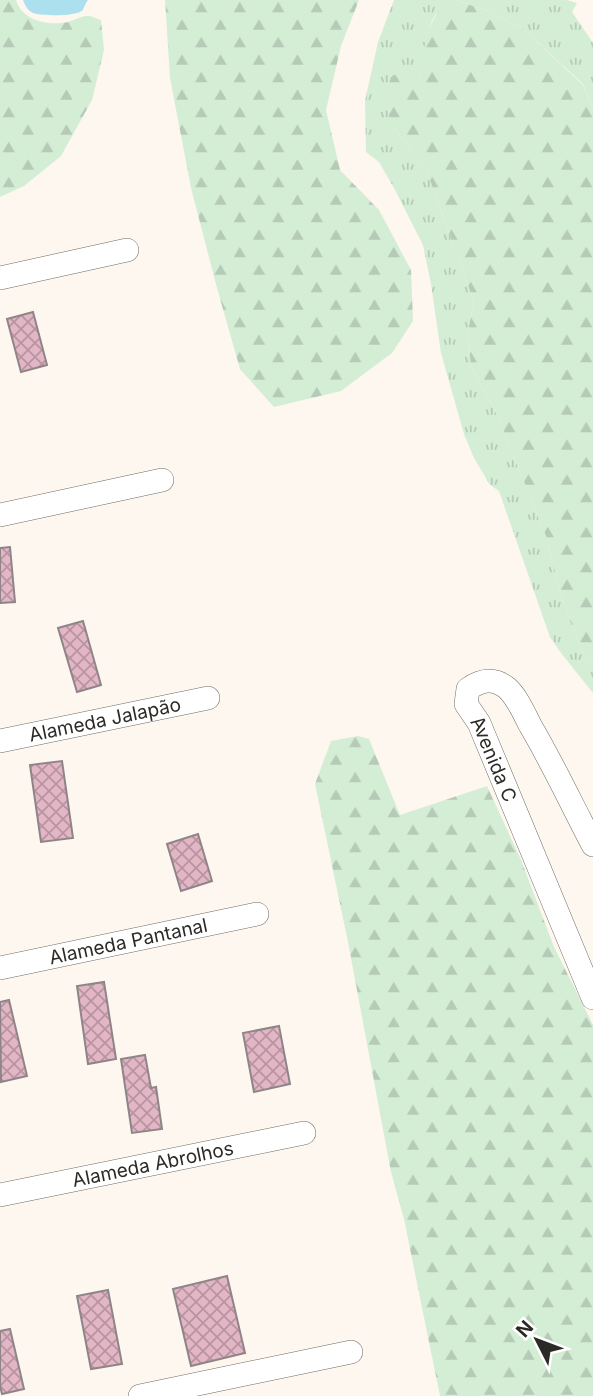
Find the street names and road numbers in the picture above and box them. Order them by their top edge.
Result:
street label: Alameda Jalapão [27,693,183,747]
street label: Avenida C [466,712,521,805]
street label: Alameda Pantanal [47,914,210,969]
street label: Alameda Abrolhos [70,1137,236,1192]

